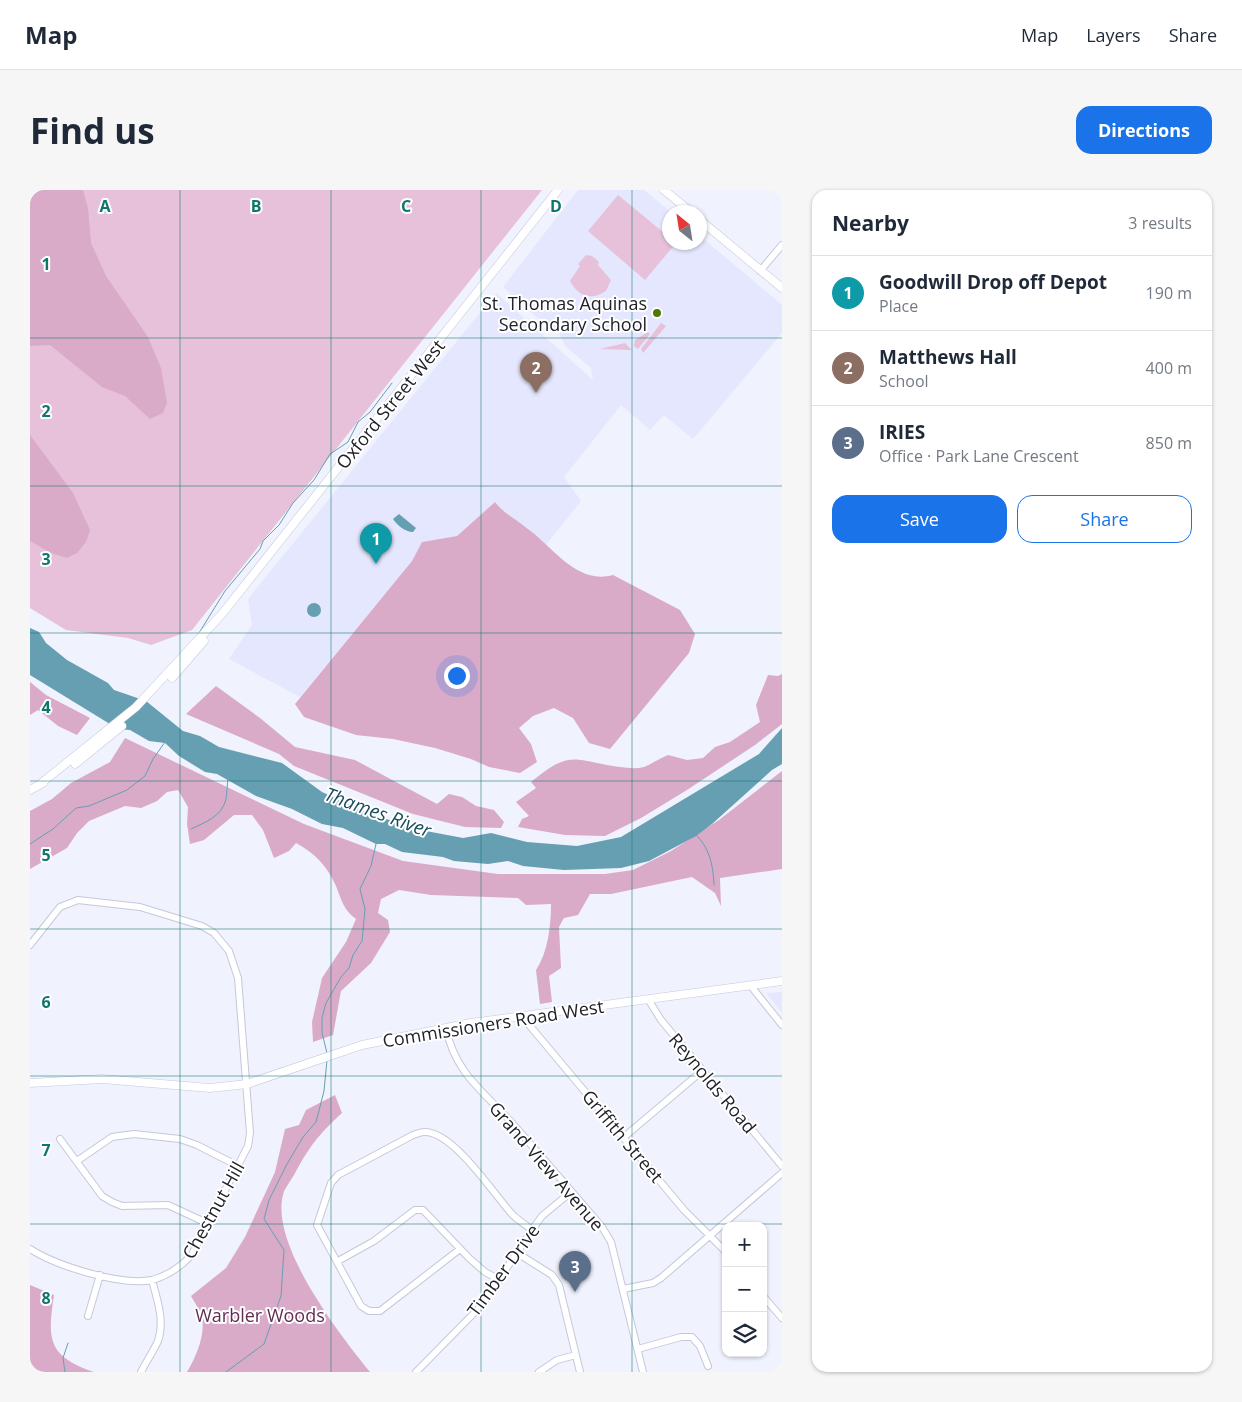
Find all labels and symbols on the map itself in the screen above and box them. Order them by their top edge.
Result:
text: A [99,195,111,217]
text: B [251,195,261,217]
text: C [401,195,411,217]
text: D [550,195,562,217]
north arrow [662,205,707,250]
text: 1 [41,253,51,275]
place label: St. Thomas Aquinas Secondary School [482,291,647,336]
marker: St. Thomas Aquinas Secondary School [651,307,663,319]
street label: Oxford Street West [330,334,450,474]
pin: 2 [520,352,552,393]
text: 2 [41,400,51,422]
pin: 1 [360,523,392,564]
text: 3 [41,548,51,570]
your location [444,663,470,689]
text: 4 [41,696,51,718]
water label: Thames River [321,781,436,844]
text: 5 [41,844,51,866]
text: 6 [41,991,51,1013]
street label: Commissioners Road West [381,994,605,1052]
street label: Reynolds Road [664,1028,762,1138]
street label: Griffith Street [577,1085,669,1187]
street label: Grand View Avenue [484,1096,610,1236]
text: 7 [41,1139,51,1161]
street label: Chestnut Hill [176,1157,250,1263]
street label: Timber Drive [461,1219,545,1321]
pin: 3 [559,1251,591,1292]
text: 8 [41,1287,51,1309]
park label: Warbler Woods [195,1303,325,1327]

